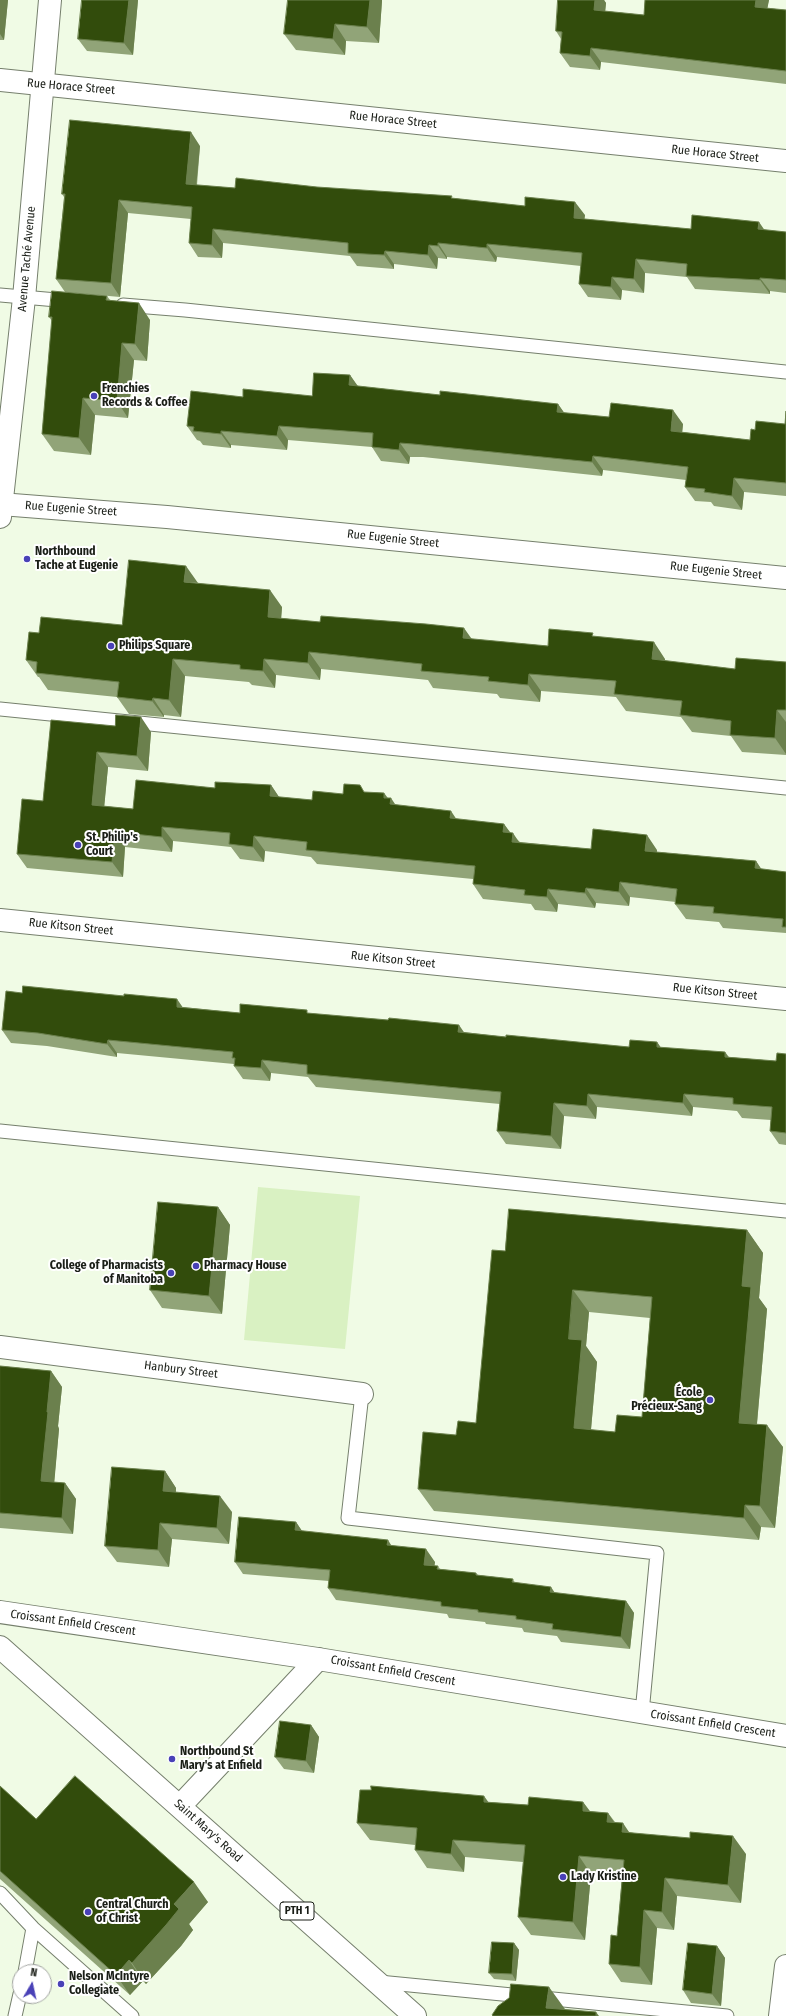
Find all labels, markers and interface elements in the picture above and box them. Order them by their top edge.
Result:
street label: Rue Horace Street [27,76,115,98]
street label: Rue Horace Street [348,108,438,132]
street label: Rue Horace Street [670,142,760,166]
street label: Avenue Taché Avenue [15,206,39,312]
place label: Frenchies Records & Coffee [102,382,188,410]
marker: Frenchies Records & Coffee [89,391,99,401]
street label: Rue Eugenie Street [24,499,118,519]
street label: Rue Eugenie Street [346,527,440,551]
place label: Northbound Tache at Eugenie [35,545,118,573]
marker: Northbound Tache at Eugenie [22,554,32,564]
street label: Rue Eugenie Street [669,559,763,583]
place label: Philips Square [119,639,190,653]
marker: Philips Square [106,641,116,651]
place label: St. Philip's Court [86,831,138,859]
marker: St. Philip's Court [73,840,83,850]
street label: Rue Kitson Street [28,915,114,939]
street label: Rue Kitson Street [350,948,436,972]
street label: Rue Kitson Street [672,980,758,1004]
place label: College of Pharmacists of Manitoba [50,1259,163,1287]
place label: Pharmacy House [204,1259,287,1273]
marker: Pharmacy House [191,1261,201,1271]
marker: College of Pharmacists of Manitoba [166,1268,176,1278]
street label: Hanbury Street [143,1358,219,1382]
place label: École Précieux-Sang [631,1386,702,1414]
marker: École Précieux-Sang [705,1395,715,1405]
street label: Croissant Enfield Crescent [9,1607,137,1639]
street label: Croissant Enfield Crescent [330,1653,456,1689]
street label: Croissant Enfield Crescent [649,1707,777,1741]
place label: Northbound St Mary's at Enfield [180,1745,262,1773]
marker: Northbound St Mary's at Enfield [167,1754,177,1764]
street label: Saint Mary's Road [171,1797,245,1865]
place label: Lady Kristine [571,1870,637,1884]
marker: Lady Kristine [558,1872,568,1882]
place label: Central Church of Christ [96,1898,169,1926]
road number: PTH 1 [280,1902,314,1920]
marker: Central Church of Christ [83,1907,93,1917]
north arrow [12,1964,52,2004]
text: N [30,1966,38,1980]
place label: Nelson McIntyre Collegiate [69,1970,149,1998]
marker: Nelson McIntyre Collegiate [56,1979,66,1989]

